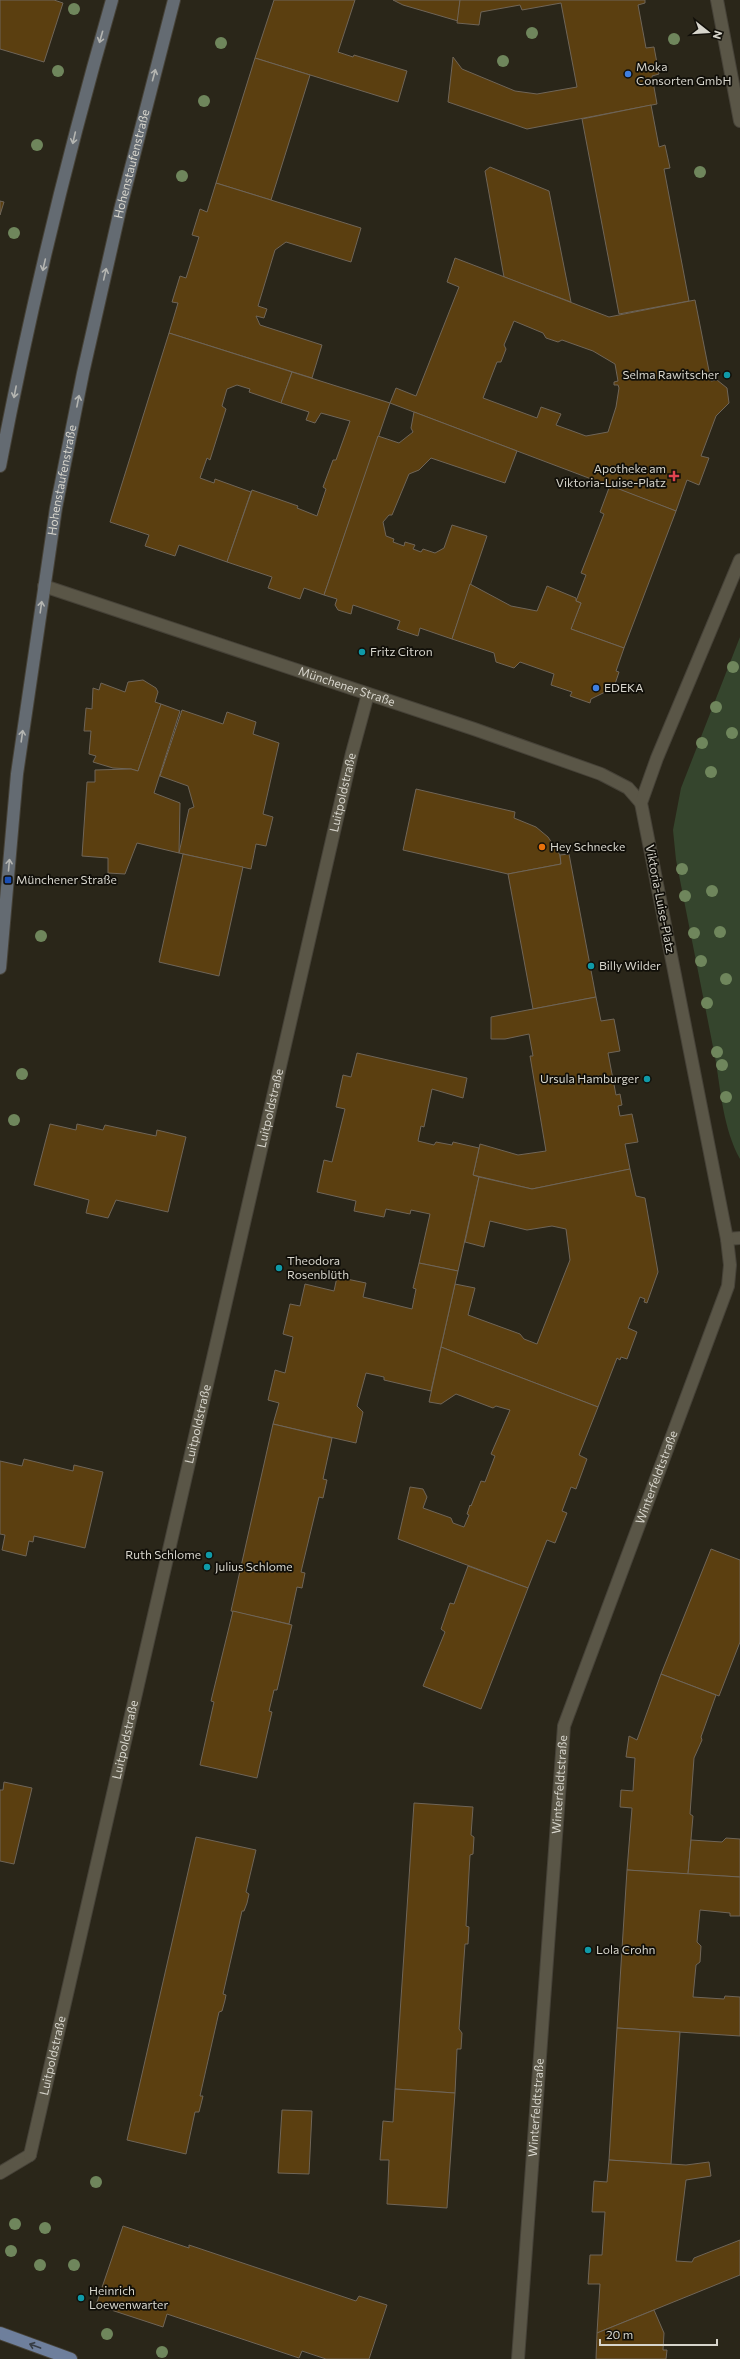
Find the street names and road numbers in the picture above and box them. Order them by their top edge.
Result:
street label: Hohenstaufenstraße [110,108,152,220]
street label: Hohenstaufenstraße [44,424,78,536]
street label: Münchener Straße [297,663,397,708]
street label: Luitpoldstraße [326,751,358,833]
street label: Viktoria-Luise-Platz [644,843,678,954]
street label: Luitpoldstraße [254,1067,285,1149]
street label: Luitpoldstraße [181,1383,213,1465]
street label: Winterfeldtstraße [632,1428,680,1526]
street label: Luitpoldstraße [109,1699,140,1781]
street label: Winterfeldtstraße [548,1735,569,1834]
street label: Luitpoldstraße [36,2014,68,2096]
street label: Winterfeldtstraße [525,2058,546,2157]

